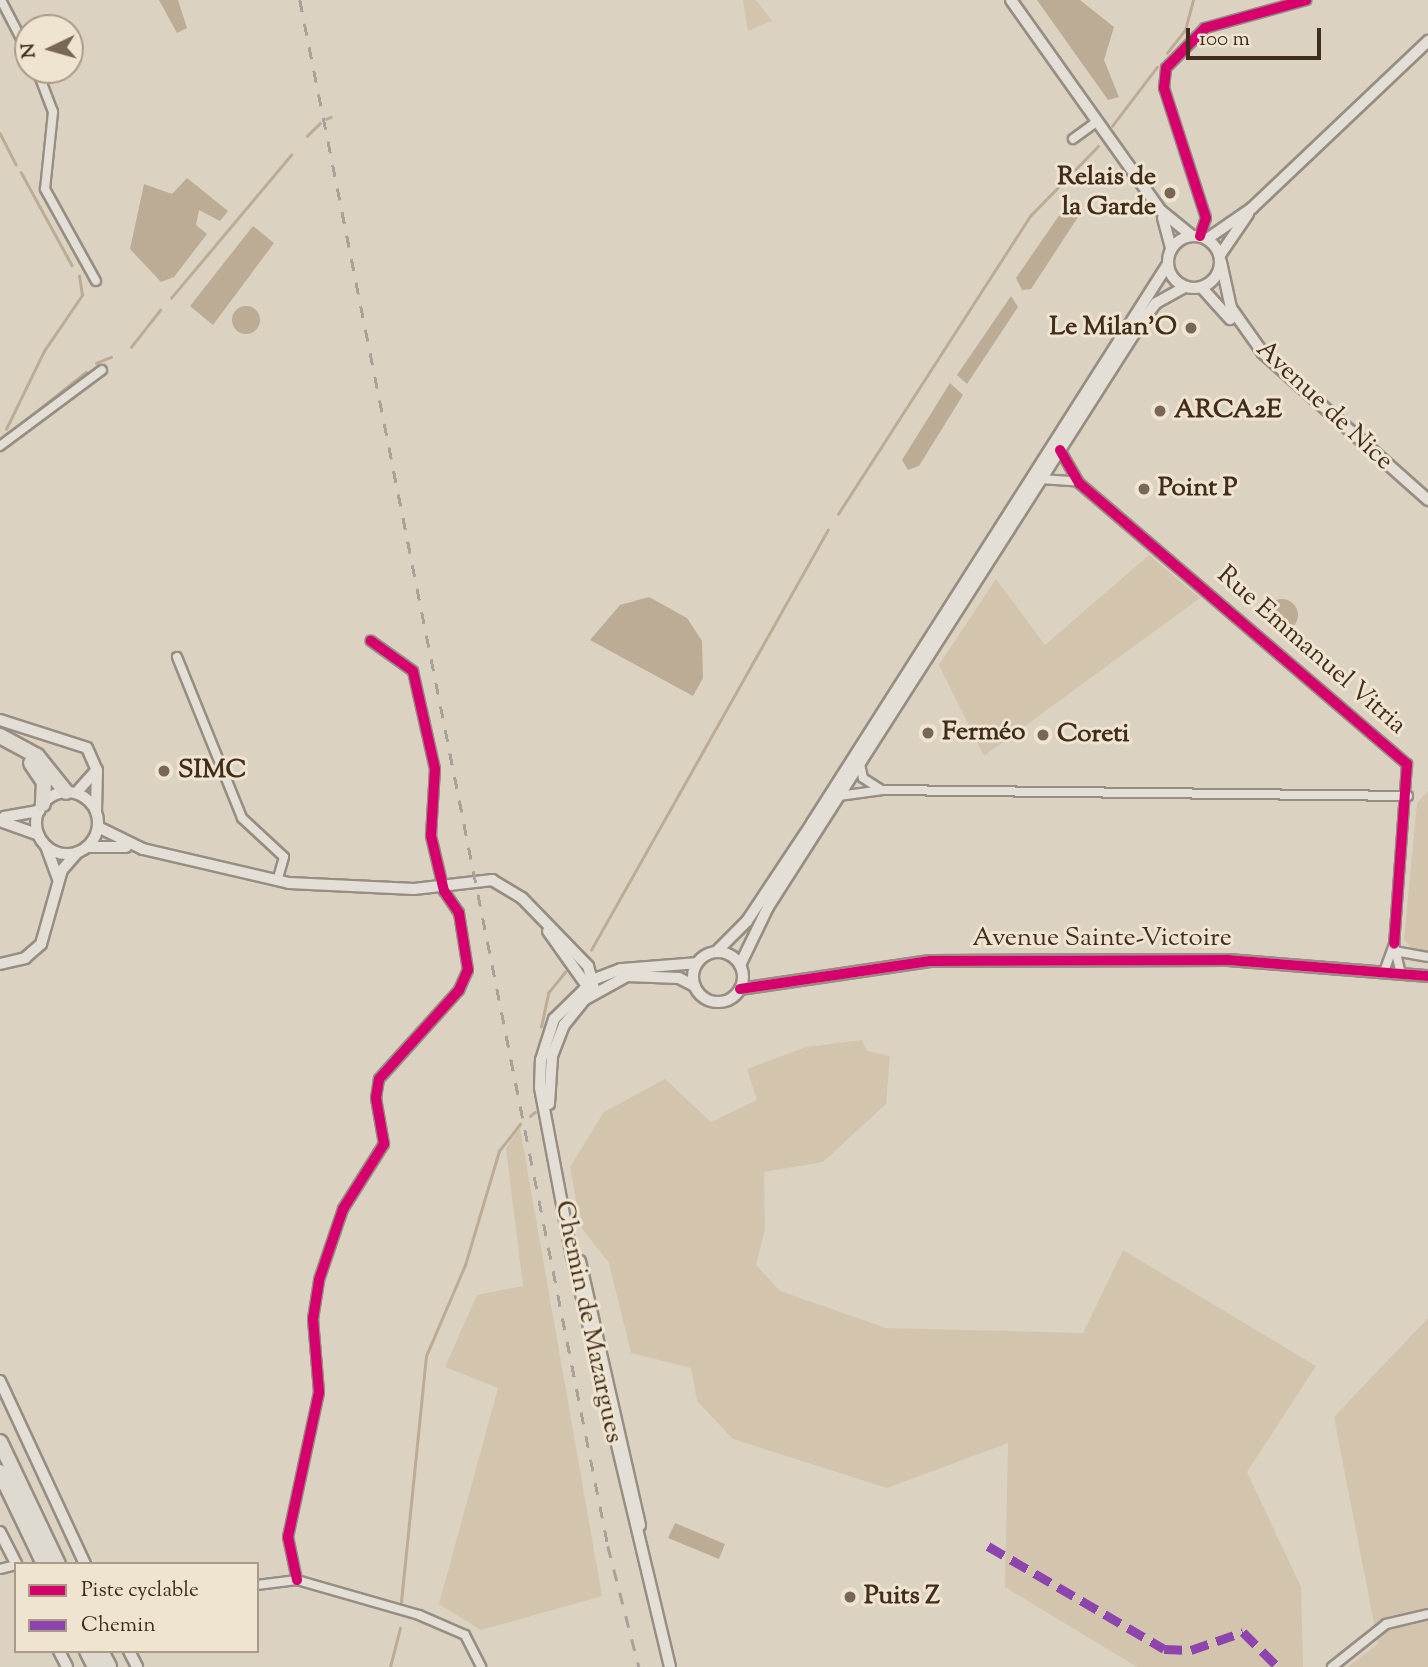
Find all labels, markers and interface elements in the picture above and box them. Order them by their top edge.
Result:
north arrow [14,14,84,84]
scale bar [1190,14,1325,58]
text: 100 m [1199,25,1250,55]
text: N [15,42,44,59]
place label: Relais de la Garde [1057,162,1156,224]
marker: Relais de la Garde [1162,185,1178,201]
place label: Le Milan'O [1049,312,1177,344]
marker: Le Milan'O [1183,320,1199,336]
street label: Avenue de Nice [1249,334,1399,478]
place label: ARCA2E [1174,395,1282,427]
marker: ARCA2E [1152,403,1168,419]
place label: Point P [1158,473,1237,505]
marker: Point P [1136,481,1152,497]
street label: Rue Emmanuel Vitria [1210,560,1412,742]
place label: Ferméo [942,717,1025,749]
place label: Coreti [1057,719,1129,751]
marker: Ferméo [920,725,936,741]
marker: Coreti [1035,727,1051,743]
place label: SIMC [178,755,247,787]
marker: SIMC [156,763,172,779]
street label: Avenue Sainte-Victoire [972,923,1232,955]
street label: Chemin de Mazargues [547,1198,629,1446]
legend [14,1562,259,1653]
text: Piste cyclable [81,1576,199,1606]
place label: Puits Z [864,1581,940,1613]
marker: Puits Z [842,1589,858,1605]
text: Chemin [81,1611,156,1641]

